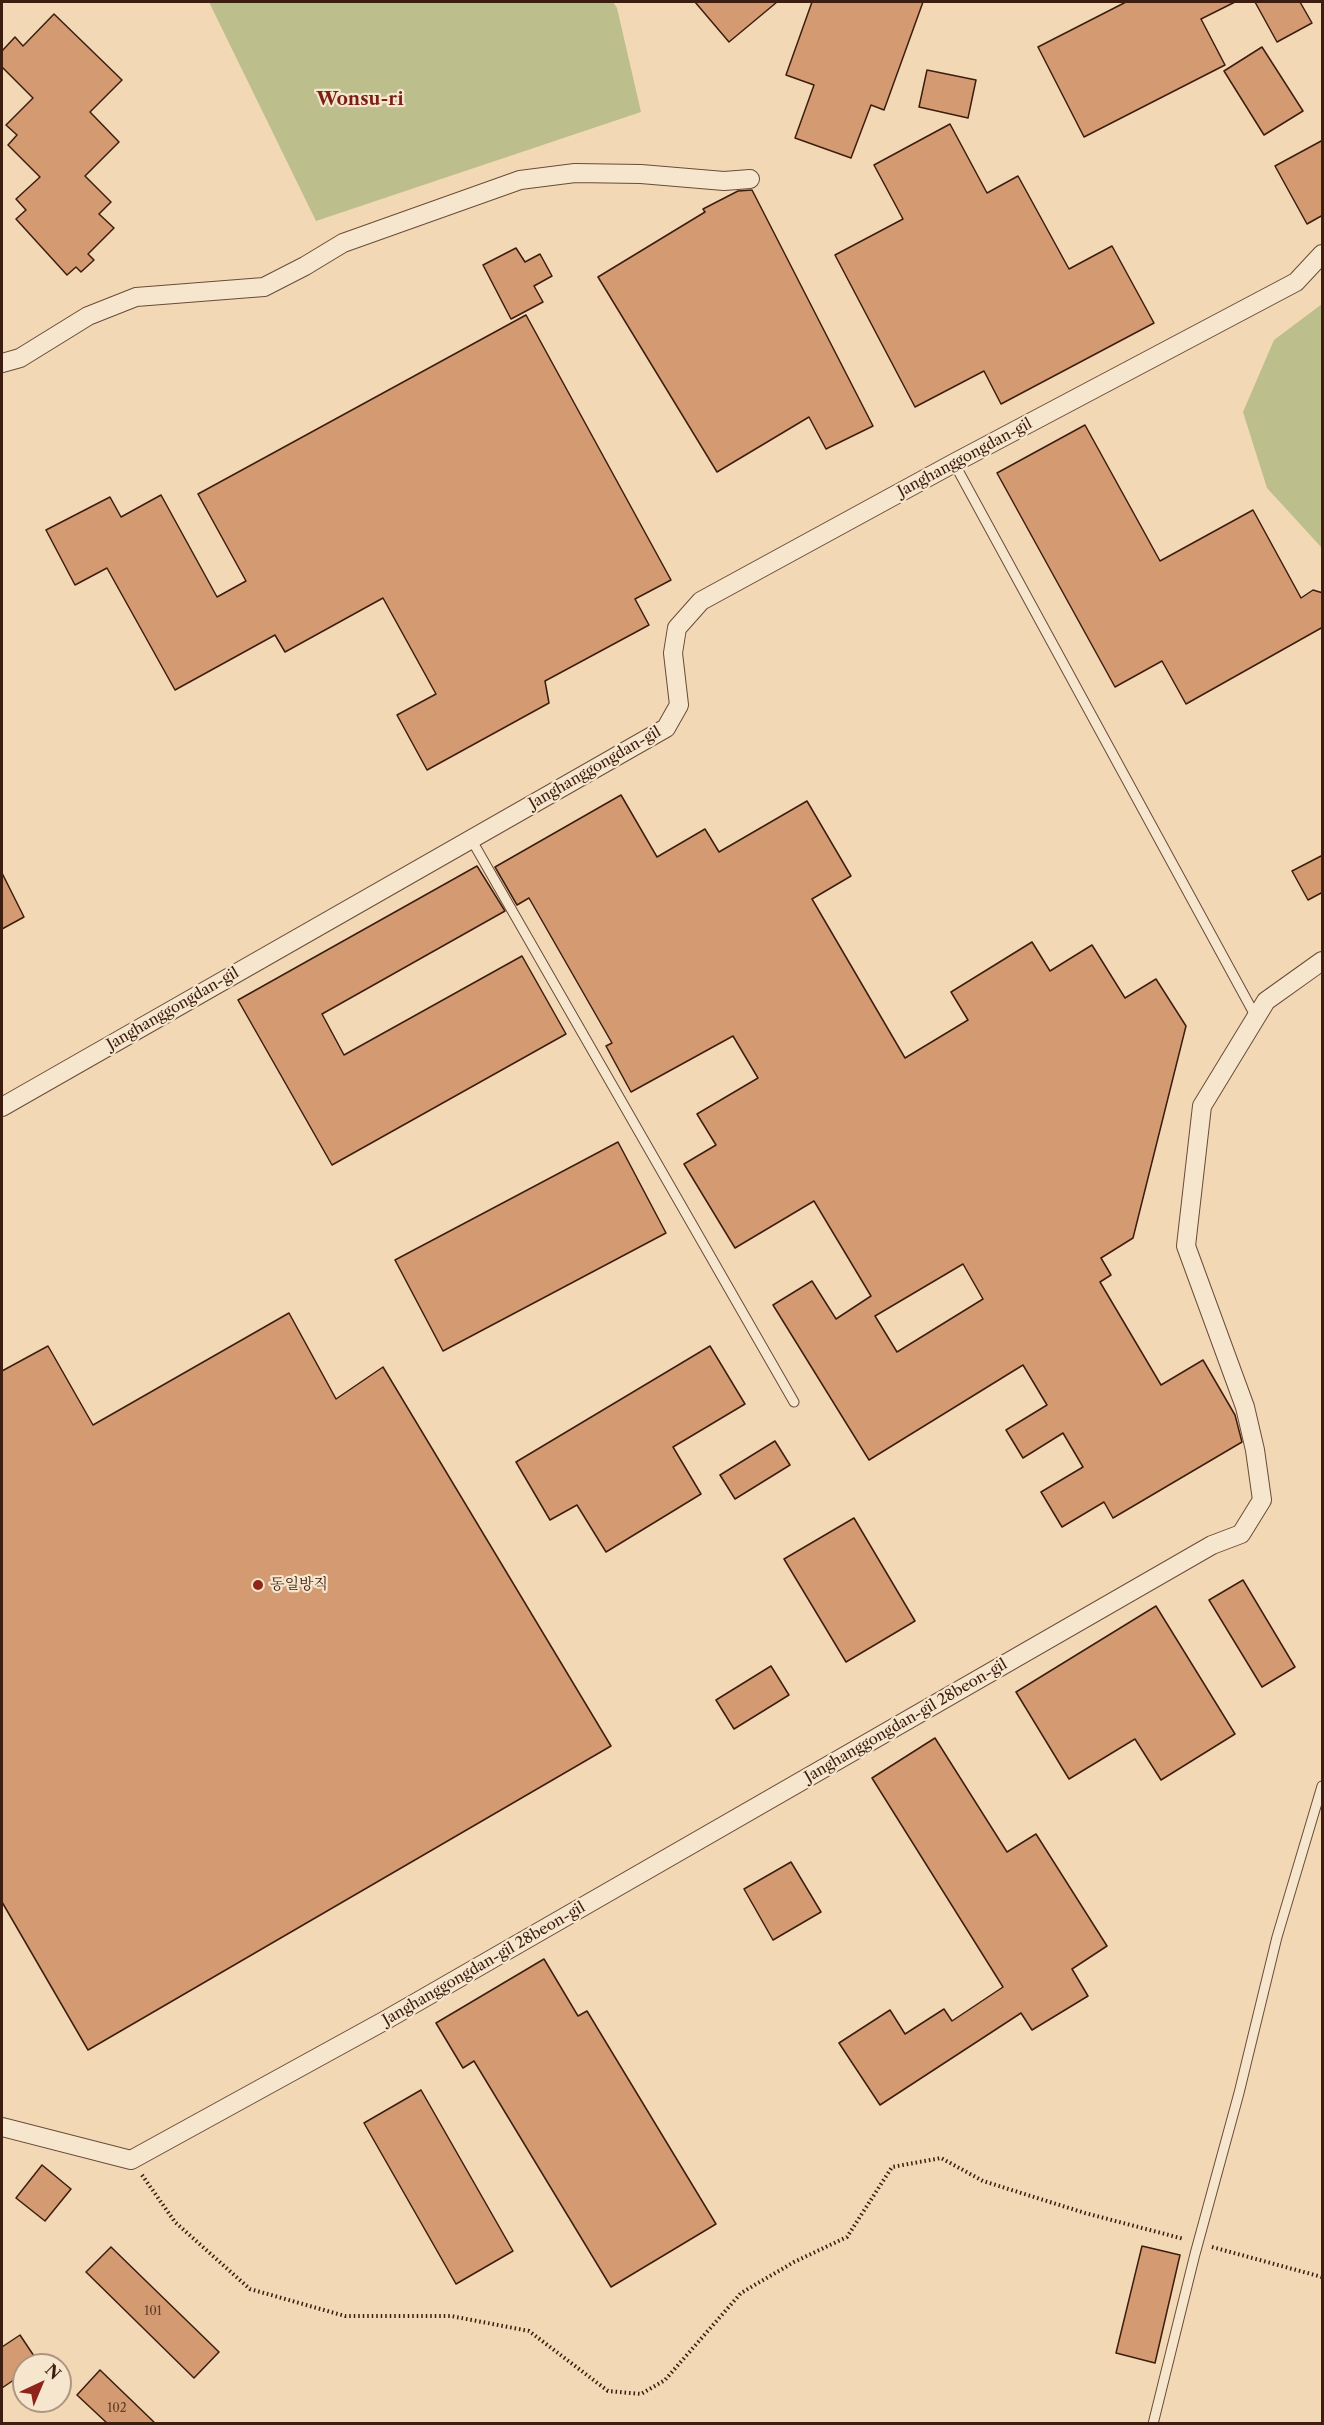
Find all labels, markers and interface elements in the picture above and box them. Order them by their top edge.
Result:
district label: Wonsu-ri [316,89,404,111]
street label: Janghanggongdan-gil [895,415,1035,501]
street label: Janghanggongdan-gil [526,723,664,813]
street label: Janghanggongdan-gil [104,964,242,1054]
place label: 동일방직 [270,1576,328,1594]
marker: 동일방직 [251,1578,265,1592]
street label: Janghanggongdan-gil 28beon-gil [802,1656,1010,1786]
street label: Janghanggongdan-gil 28beon-gil [380,1899,588,2029]
house number: 101 [144,2305,162,2319]
north arrow [12,2353,72,2413]
text: N [41,2359,65,2384]
house number: 102 [107,2402,127,2416]

